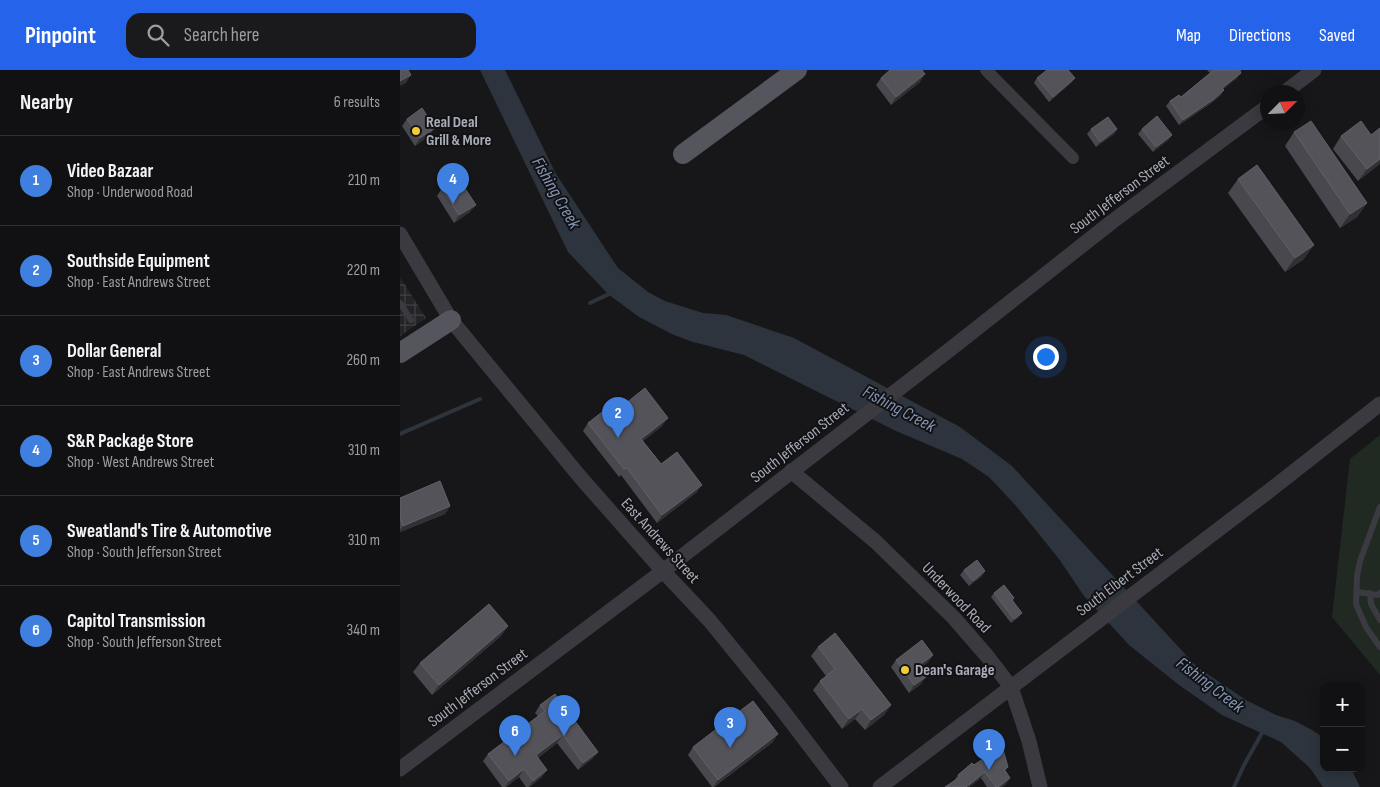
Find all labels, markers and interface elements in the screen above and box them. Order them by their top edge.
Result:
search box [126,13,476,58]
text: Pinpoint [25,21,96,50]
icon: search [144,21,172,49]
text: Search here [184,24,259,47]
text: Map [1176,25,1201,46]
text: Directions [1229,25,1291,46]
text: Saved [1319,25,1355,46]
north arrow [1260,85,1305,130]
text: Nearby [20,90,73,115]
text: 6 results [334,93,380,112]
place label: Real Deal Grill & More [426,113,491,150]
marker: Real Deal Grill & More [410,125,422,137]
street label: South Jefferson Street [1067,151,1173,238]
water label: Fishing Creek [527,154,586,234]
text: Video Bazaar [67,160,153,183]
pin: 4 [437,163,469,204]
text: 1 [33,171,39,190]
text: 210 m [348,171,380,190]
text: Shop · Underwood Road [67,183,193,202]
text: Southside Equipment [67,250,210,273]
text: 2 [32,261,40,280]
text: 220 m [347,261,380,280]
text: Shop · East Andrews Street [67,273,210,292]
text: Dollar General [67,340,161,363]
your location [1033,344,1059,370]
text: 3 [32,351,40,370]
text: 260 m [346,351,380,370]
text: Shop · East Andrews Street [67,363,210,382]
water label: Fishing Creek [859,381,940,437]
pin: 2 [602,397,634,438]
street label: South Jefferson Street [747,399,853,487]
text: S&R Package Store [67,430,194,453]
text: 4 [32,441,40,460]
text: 310 m [348,441,380,460]
text: Shop · West Andrews Street [67,453,214,472]
street label: East Andrews Street [617,494,703,588]
text: Sweatland's Tire & Automotive [67,520,272,543]
text: 5 [32,531,40,550]
text: 310 m [348,531,380,550]
text: Shop · South Jefferson Street [67,543,222,562]
street label: South Elbert Street [1073,543,1167,621]
street label: Underwood Road [918,559,994,637]
text: Capitol Transmission [67,610,206,633]
text: 6 [32,621,40,640]
text: 340 m [347,621,380,640]
text: Shop · South Jefferson Street [67,633,222,652]
street label: South Jefferson Street [425,644,531,731]
water label: Fishing Creek [1172,653,1249,718]
place label: Dean's Garage [915,661,995,680]
marker: Dean's Garage [899,664,911,676]
map controls [1320,682,1365,772]
button: + [1320,682,1365,727]
pin: 5 [548,695,580,736]
pin: 3 [714,707,746,748]
pin: 6 [499,715,531,756]
button: − [1320,727,1365,772]
pin: 1 [973,729,1005,770]

